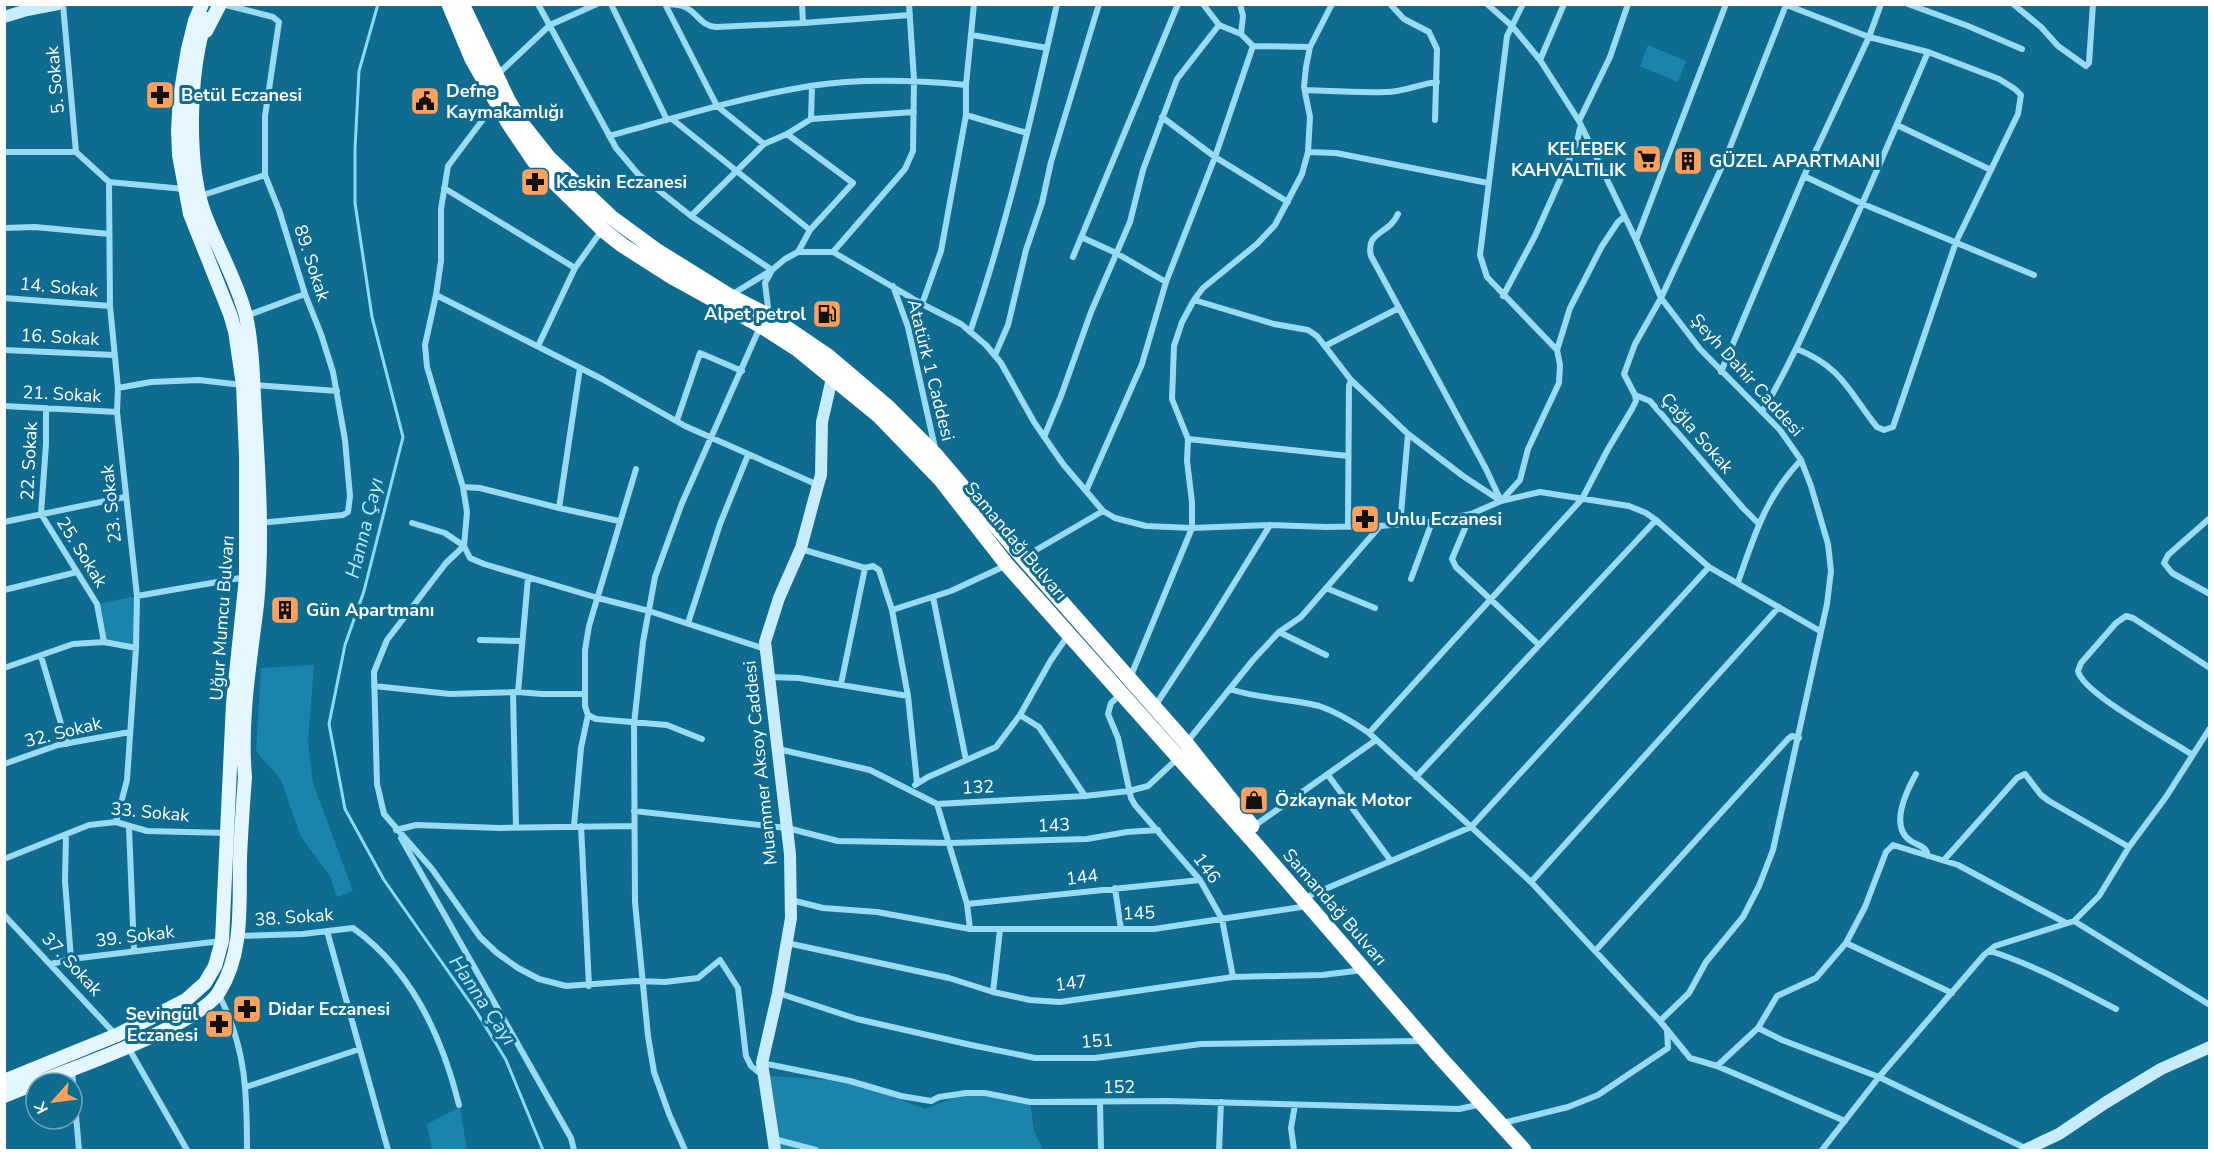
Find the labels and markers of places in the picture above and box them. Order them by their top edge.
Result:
pharmacy icon: Betül Eczanesi [144,79,176,111]
place label: Defne Kaymakamlığı [446,79,564,124]
place label: Betül Eczanesi [181,83,302,107]
public building icon: Defne Kaymakamlığı [409,85,441,117]
place label: KELEBEK KAHVALTILIK [1511,137,1627,182]
supermarket icon: KELEBEK KAHVALTILIK [1631,143,1663,175]
building icon: GÜZEL APARTMANI [1672,145,1704,177]
place label: GÜZEL APARTMANI [1709,149,1880,173]
pharmacy icon: Keskin Eczanesi [519,166,551,198]
place label: Keskin Eczanesi [556,170,687,194]
fuel station icon: Alpet petrol [811,298,843,330]
place label: Alpet petrol [704,302,806,326]
pharmacy icon: Unlu Eczanesi [1349,503,1381,535]
place label: Unlu Eczanesi [1386,507,1502,531]
building icon: Gün Apartmanı [269,594,301,626]
place label: Gün Apartmanı [306,598,434,622]
shop icon: Özkaynak Motor [1238,784,1270,816]
place label: Özkaynak Motor [1275,788,1411,812]
pharmacy icon: Didar Eczanesi [231,993,263,1025]
place label: Didar Eczanesi [268,997,390,1021]
place label: Sevingül Eczanesi [125,1002,198,1047]
pharmacy icon: Sevingül Eczanesi [203,1008,235,1040]

